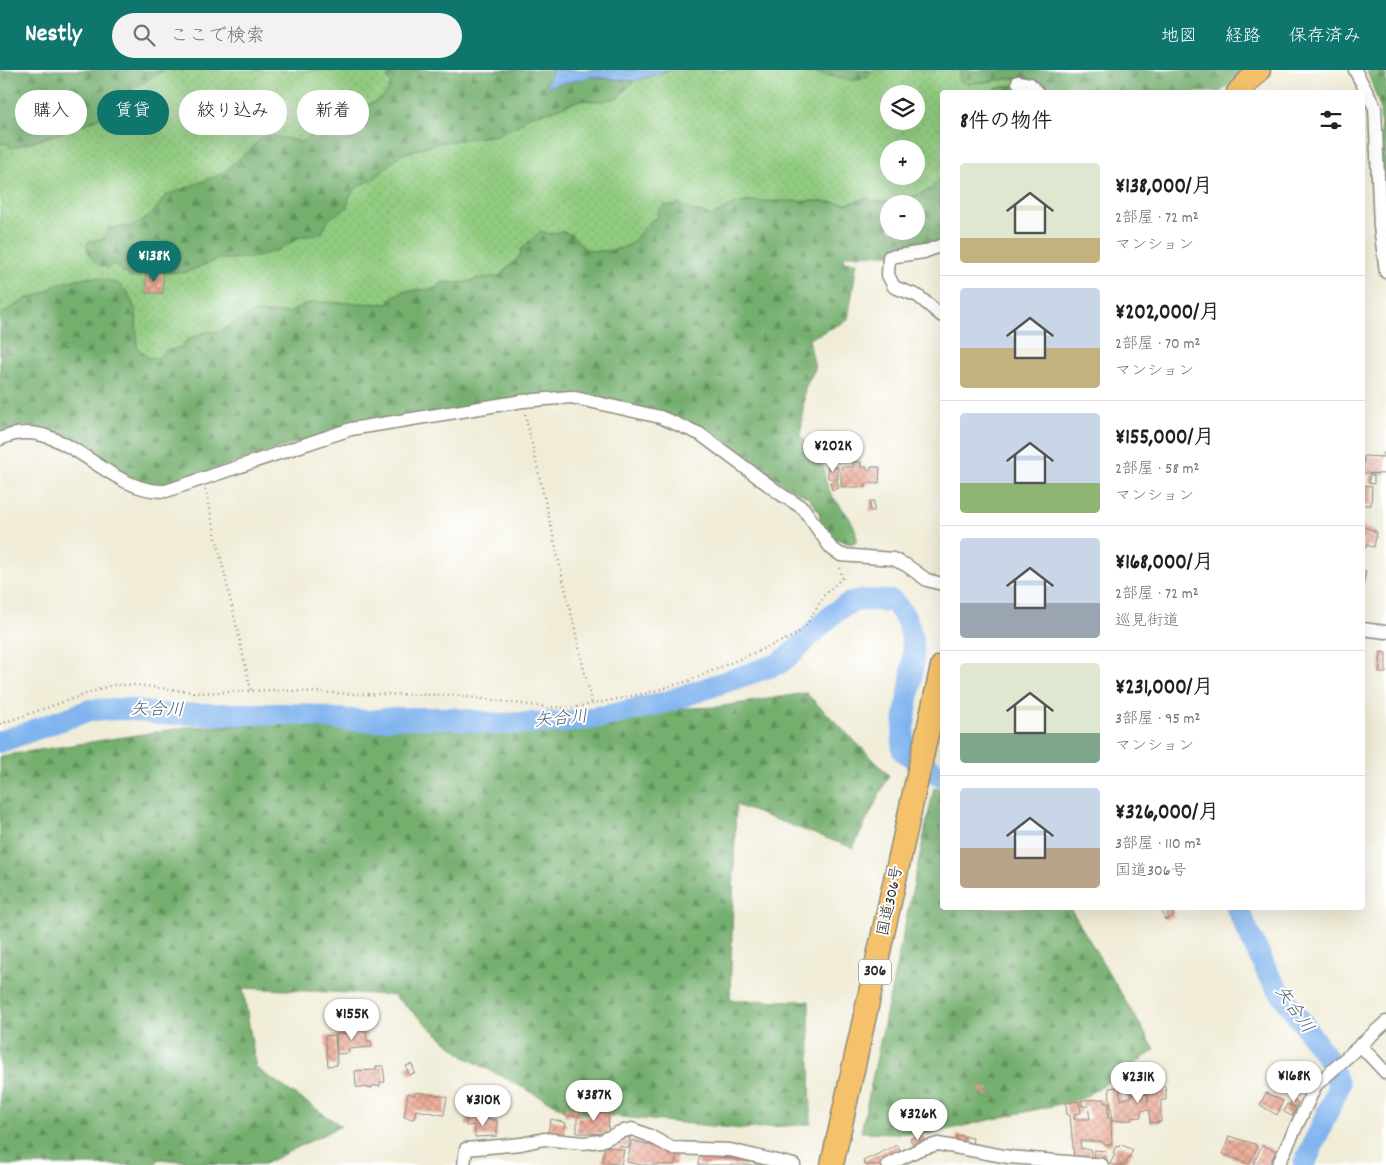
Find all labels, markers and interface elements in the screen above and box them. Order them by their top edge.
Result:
search box [112,13,462,58]
text: Nestly [25,18,82,52]
icon: search [130,21,158,49]
text: ここで検索 [170,24,265,51]
text: 地図 [1161,25,1197,50]
text: 経路 [1225,25,1261,50]
text: 保存済み [1289,25,1361,50]
map controls [880,85,925,240]
button: layers [880,85,925,130]
chip: 購入 [15,90,87,135]
chip: 賃貸 [97,90,169,135]
chip: 絞り込み [179,90,287,135]
chip: 新着 [297,90,369,135]
icon: filters [1317,106,1345,134]
text: 8件の物件 [960,108,1052,138]
button: + [880,140,925,185]
text: ¥138,000/月 [1115,173,1213,203]
icon: home [1000,183,1060,243]
button: − [880,195,925,240]
text: 2部屋 · 72 m² [1115,207,1199,230]
text: マンション [1115,234,1194,257]
pin: ¥138K [119,240,189,283]
text: ¥138K [138,245,170,268]
text: ¥202,000/月 [1115,299,1220,329]
icon: home [1000,308,1060,368]
text: 2部屋 · 70 m² [1115,333,1200,356]
text: マンション [1115,360,1194,383]
text: ¥155,000/月 [1115,424,1215,454]
pin: ¥202K [798,430,868,473]
icon: home [1000,433,1060,493]
text: ¥202K [814,435,852,458]
text: 2部屋 · 58 m² [1115,458,1199,481]
text: マンション [1115,485,1194,508]
text: ¥168,000/月 [1115,549,1214,579]
icon: home [1000,558,1060,618]
text: 2部屋 · 72 m² [1115,583,1199,606]
text: 巡見街道 [1115,610,1179,633]
text: ¥231,000/月 [1115,674,1214,704]
icon: home [1000,683,1060,743]
water label: 矢合川 [130,698,184,724]
water label: 矢合川 [533,705,589,735]
text: 3部屋 · 95 m² [1115,708,1200,731]
text: マンション [1115,735,1194,758]
text: ¥326,000/月 [1115,799,1219,829]
icon: home [1000,808,1060,868]
text: 3部屋 · 110 m² [1115,833,1201,856]
text: 国道306号 [1115,860,1187,883]
street label: 国道306号 [872,864,910,938]
road number: 306 [859,960,891,984]
water label: 矢合川 [1267,981,1319,1039]
pin: ¥155K [317,998,387,1041]
text: ¥155K [335,1003,369,1026]
pin: ¥168K [1259,1060,1329,1103]
pin: ¥231K [1103,1062,1173,1104]
text: ¥168K [1278,1065,1310,1088]
text: ¥231K [1122,1066,1154,1089]
pin: ¥387K [559,1080,629,1122]
pin: ¥310K [448,1084,518,1127]
text: ¥387K [577,1084,611,1107]
text: ¥310K [466,1089,500,1112]
pin: ¥326K [883,1098,953,1141]
text: ¥326K [899,1103,937,1126]

